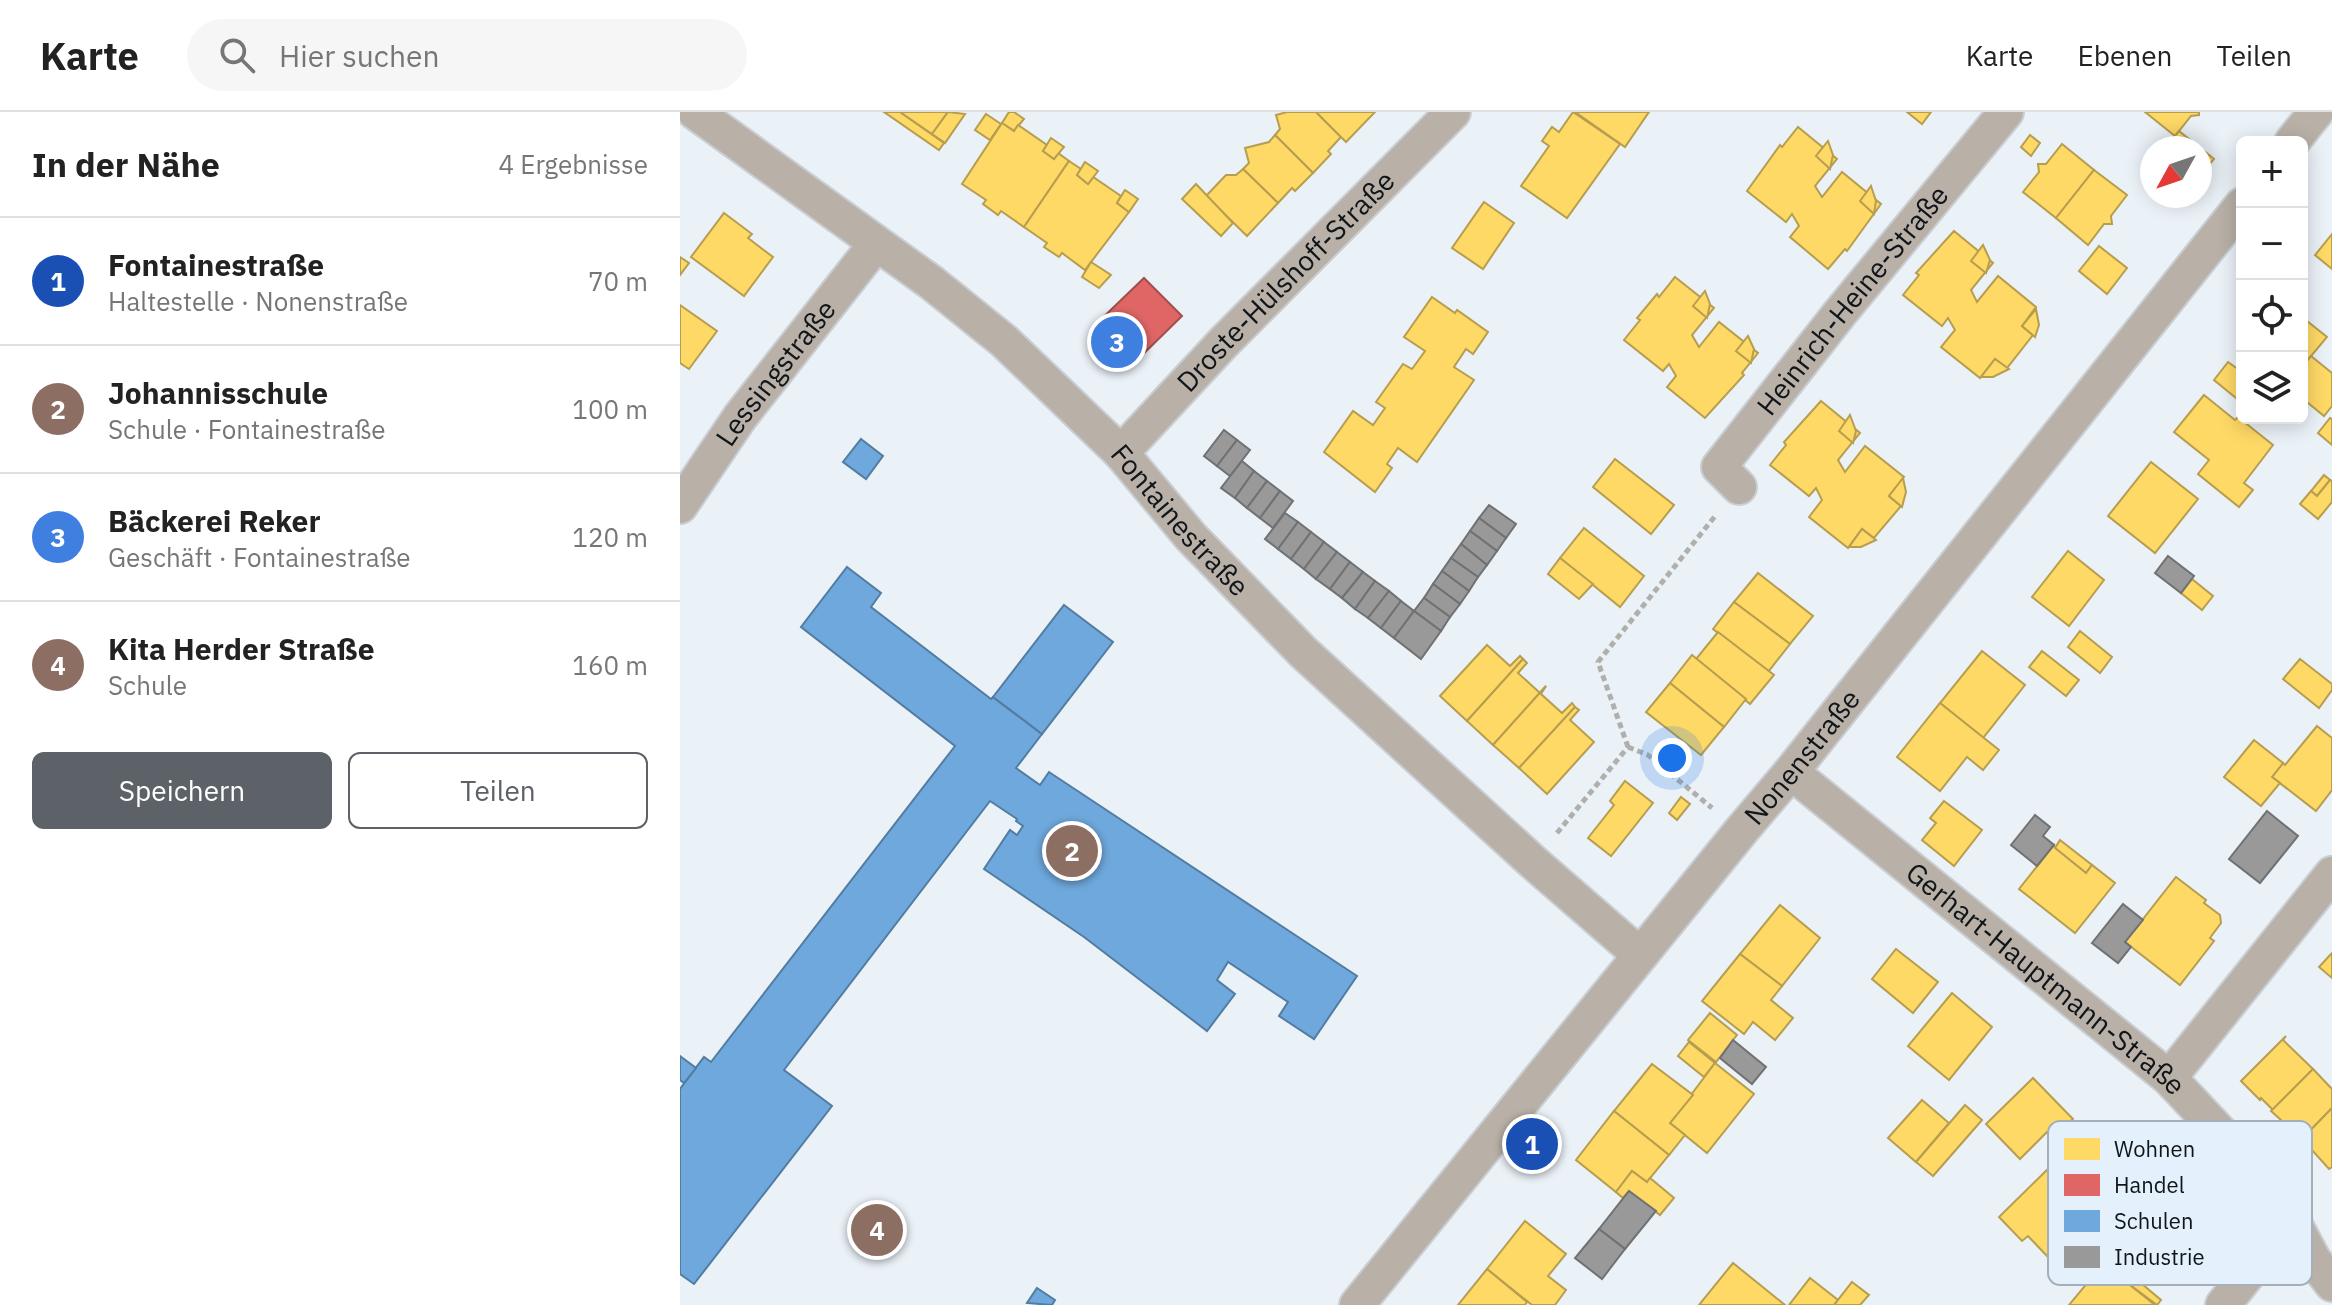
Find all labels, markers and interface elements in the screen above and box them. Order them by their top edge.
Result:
search box [187,19,747,91]
text: Karte [40,31,139,80]
icon: search [215,33,259,77]
text: Hier suchen [279,36,440,75]
text: Karte [1966,37,2033,74]
text: Ebenen [2077,37,2173,74]
text: Teilen [2217,37,2292,74]
north arrow [2140,136,2212,208]
map controls [2236,136,2308,424]
button: + [2236,136,2308,208]
text: In der Nähe [32,142,220,186]
text: 4 Ergebnisse [499,147,648,181]
street label: Droste-Hülshoff-Straße [1168,162,1402,399]
street label: Heinrich-Heine-Straße [1748,177,1956,422]
button: − [2236,208,2308,280]
text: Fontainestraße [108,245,324,284]
text: 1 [50,264,66,298]
text: 70 m [588,264,648,298]
button: locate [2236,280,2308,352]
text: Haltestelle · Nonenstraße [108,284,408,318]
street label: Lessingstraße [707,292,843,453]
pin: 3 [1091,312,1143,372]
button: layers [2236,352,2308,424]
text: Johannisschule [108,373,328,412]
text: 2 [50,392,66,426]
text: 100 m [572,392,648,426]
text: Schule · Fontainestraße [108,412,385,446]
street label: Fontainestraße [1103,436,1257,604]
text: Bäckerei Reker [108,501,321,540]
text: 3 [50,520,66,554]
text: 120 m [572,520,648,554]
text: Geschäft · Fontainestraße [108,540,411,574]
text: Kita Herder Straße [108,629,375,668]
text: 4 [50,648,66,682]
text: 160 m [572,648,648,682]
text: Schule [108,668,187,702]
street label: Nonenstraße [1735,681,1868,832]
your location [1652,738,1692,778]
button: Speichern [32,752,332,829]
button: Teilen [348,752,648,829]
pin: 2 [1046,821,1098,881]
street label: Gerhart-Hauptmann-Straße [1899,854,2194,1102]
pin: 1 [1506,1114,1558,1174]
legend [2048,1121,2312,1285]
text: Wohnen [2114,1134,2195,1163]
text: Handel [2114,1170,2185,1199]
pin: 4 [851,1200,903,1260]
text: Schulen [2114,1206,2193,1235]
text: Industrie [2114,1242,2205,1271]

